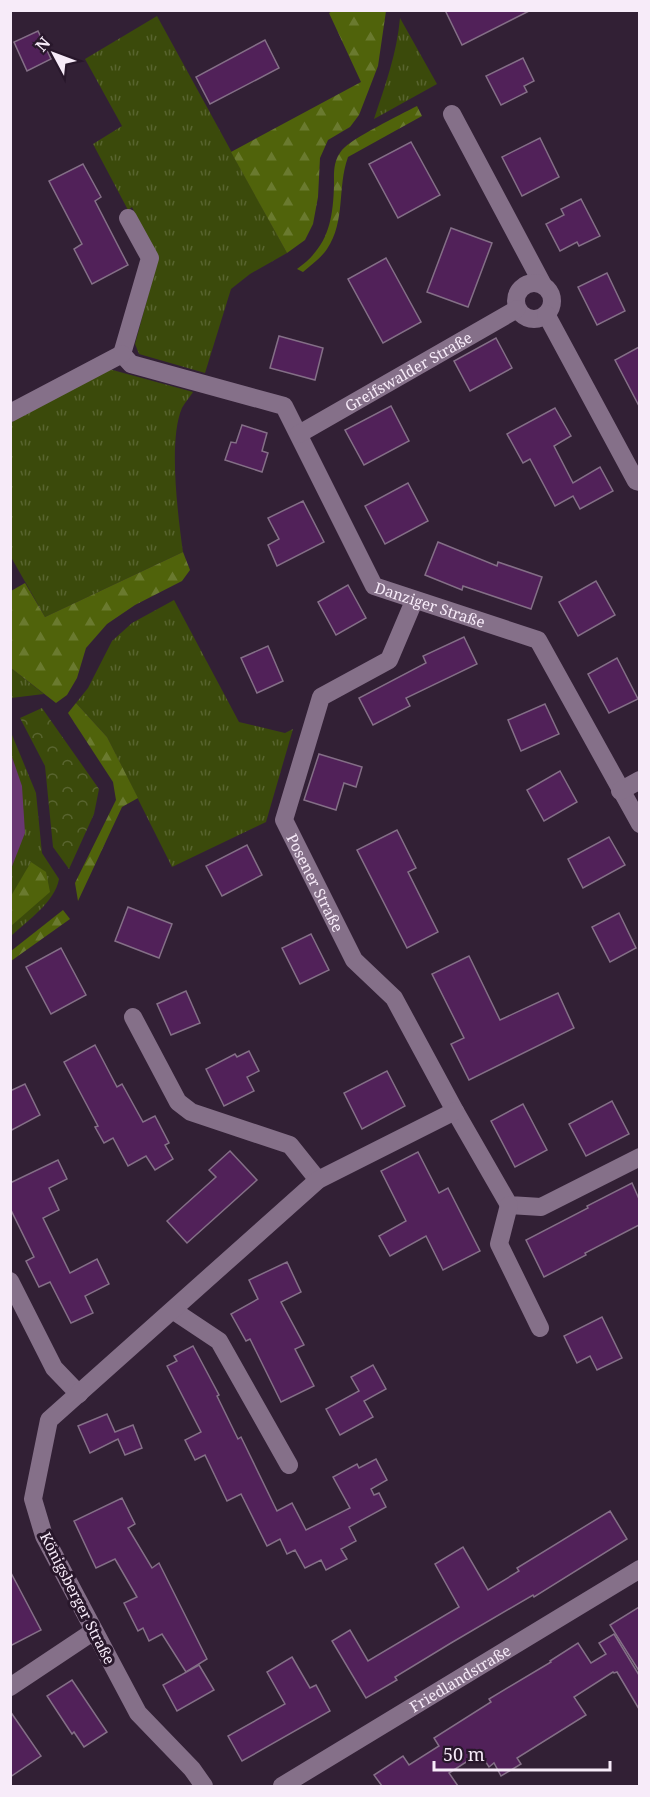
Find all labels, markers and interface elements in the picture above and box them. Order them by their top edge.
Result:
north arrow [24,24,84,84]
text: N [30,32,55,56]
street label: Greifswalder Straße [341,327,476,416]
street label: Danziger Straße [372,577,488,632]
street label: Posener Straße [282,830,348,935]
street label: Königsberger Straße [36,1528,120,1668]
street label: Friedlandstraße [406,1640,514,1717]
scale bar [434,1734,610,1772]
text: 50 m [443,1742,485,1766]

